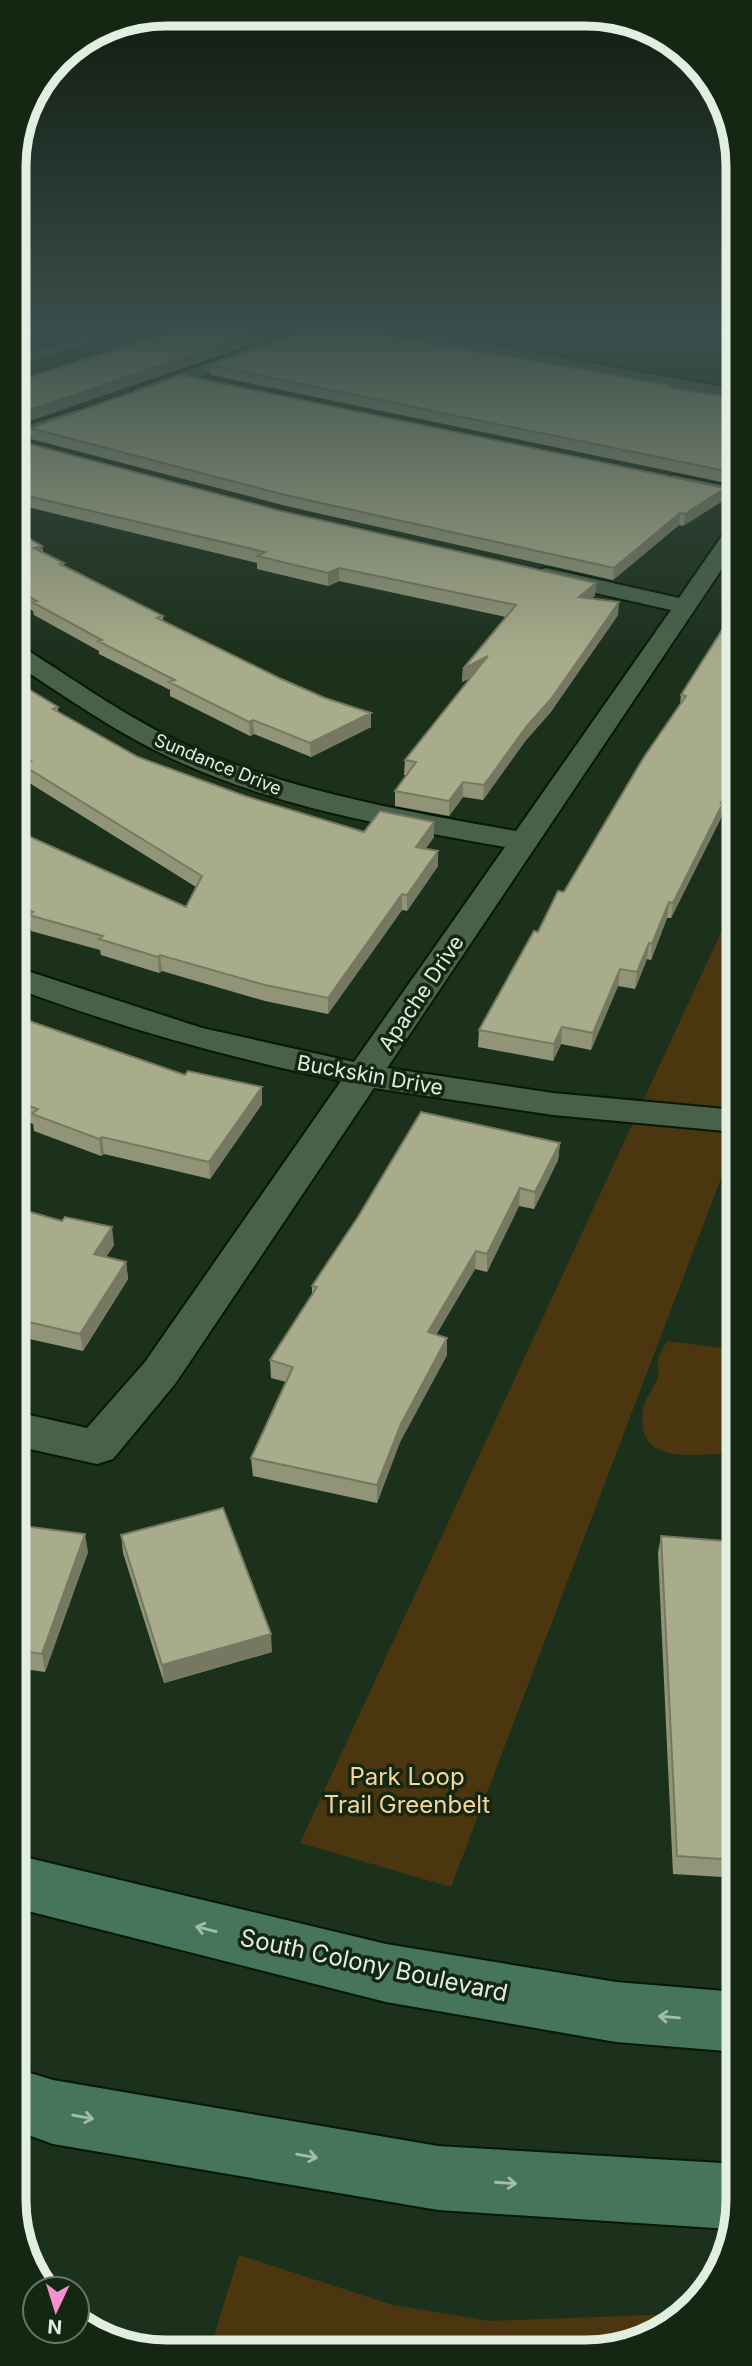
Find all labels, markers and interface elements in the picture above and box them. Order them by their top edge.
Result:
street label: Sundance Drive [151,729,285,799]
street label: Apache Drive [373,930,469,1056]
street label: Buckskin Drive [295,1050,445,1100]
park label: Park Loop Trail Greenbelt [324,1762,490,1819]
one-way arrow [195,1922,218,1935]
street label: South Colony Boulevard [238,1922,510,2008]
one-way arrow [659,2010,681,2023]
one-way arrow [71,2111,94,2124]
one-way arrow [295,2150,318,2163]
one-way arrow [494,2176,517,2189]
north arrow [21,2275,91,2345]
text: N [47,2314,63,2338]

